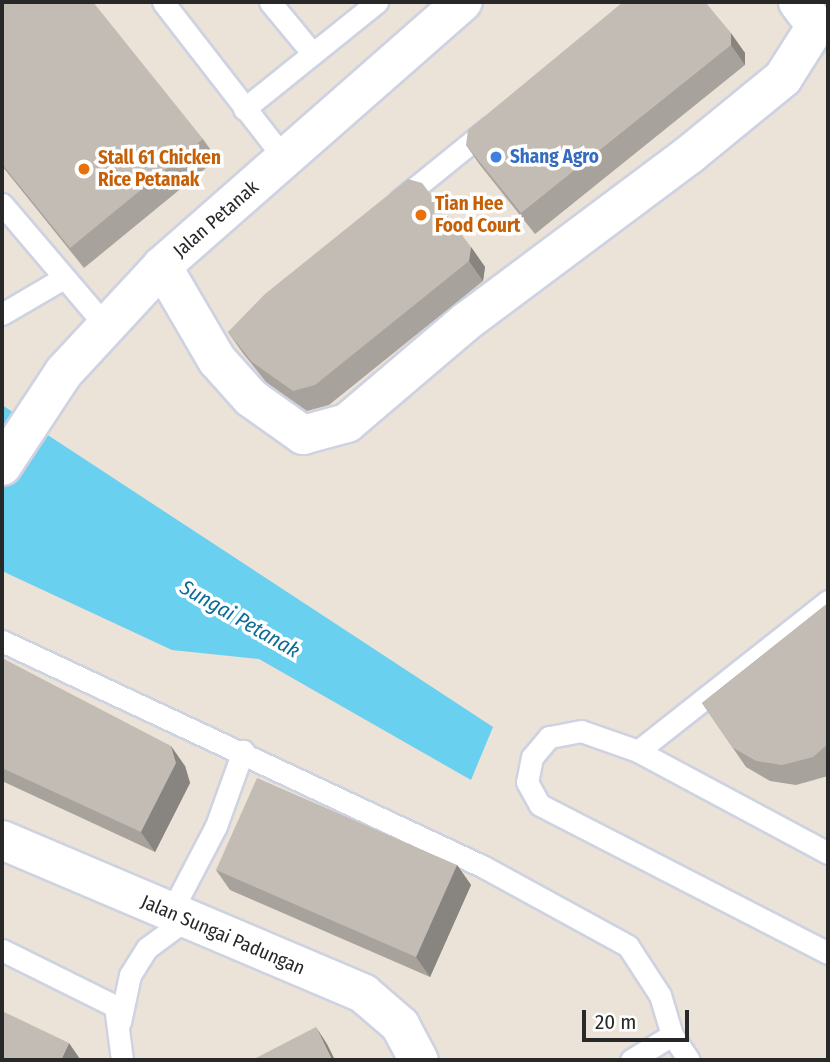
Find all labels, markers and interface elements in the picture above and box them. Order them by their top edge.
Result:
place label: Shang Agro [510,146,599,168]
place label: Stall 61 Chicken Rice Petanak [98,147,221,191]
marker: Shang Agro [488,149,504,165]
marker: Stall 61 Chicken Rice Petanak [76,161,92,177]
street label: Jalan Petanak [169,176,263,262]
place label: Tian Hee Food Court [435,193,521,237]
marker: Tian Hee Food Court [413,207,429,223]
water label: Sungai Petanak [176,575,304,663]
street label: Jalan Sungai Padungan [138,890,308,980]
scale bar [585,996,692,1040]
text: 20 m [595,1009,636,1035]

